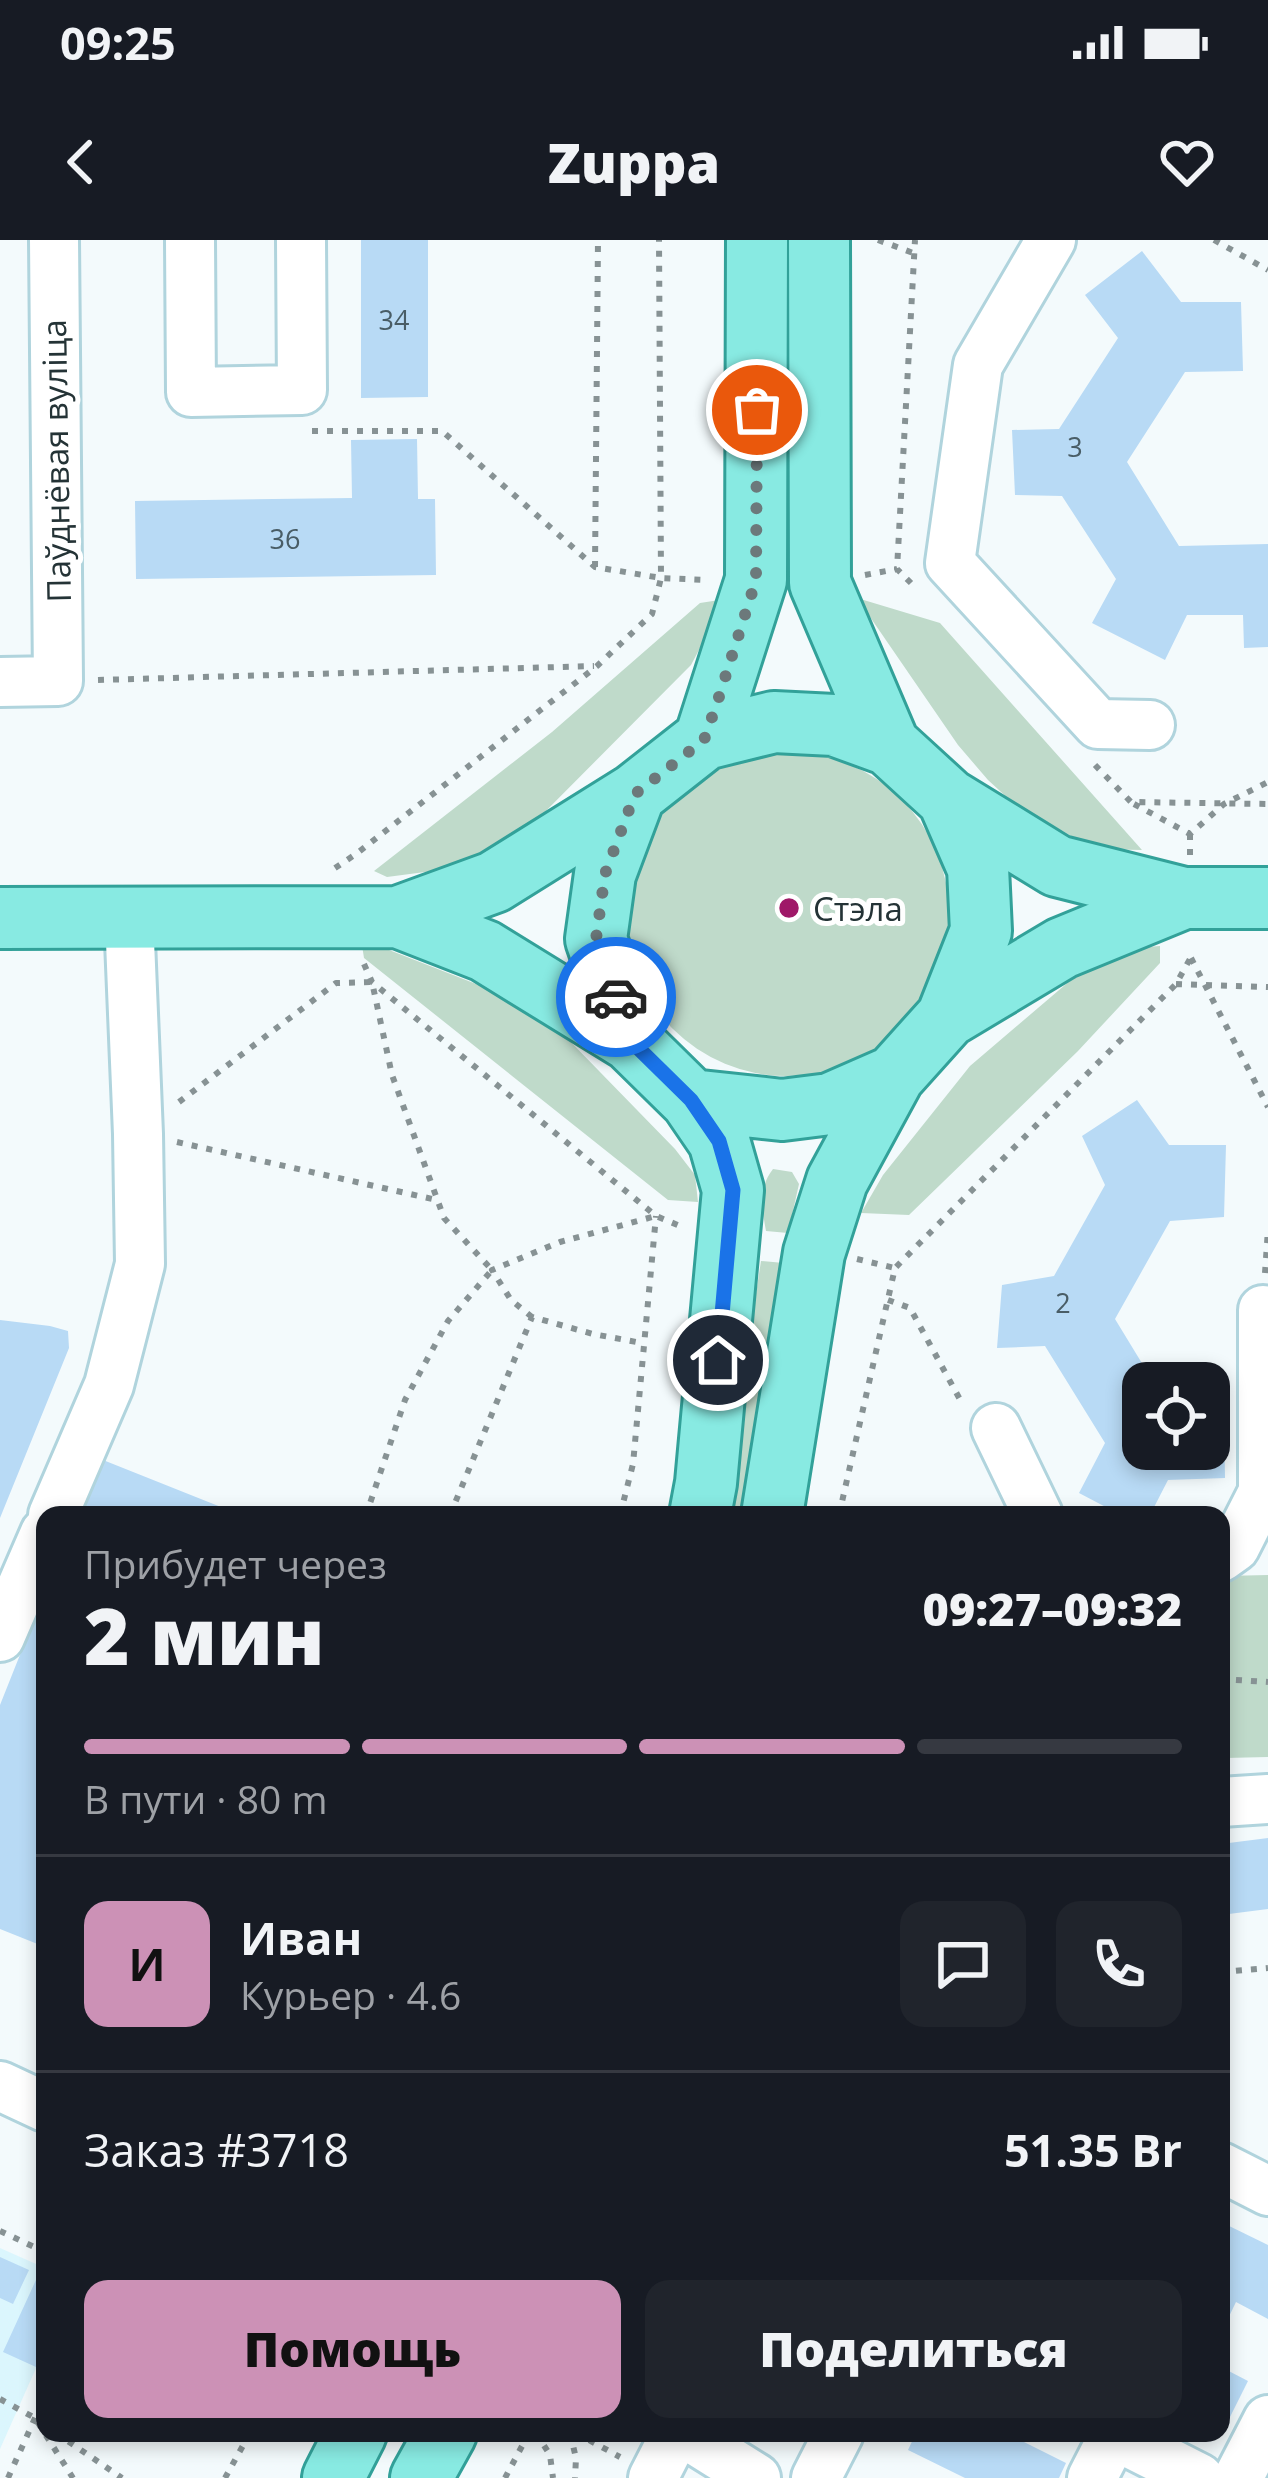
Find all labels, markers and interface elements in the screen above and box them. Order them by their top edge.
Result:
text: 09:25 [60,12,176,73]
text: Zuppa [548,125,720,199]
icon: back [48,129,114,195]
icon: heart [1154,129,1220,195]
house number: 34 [379,301,409,338]
street label: Паўднёвая вуліца [31,319,81,603]
pin [706,359,808,461]
icon: bag [724,377,790,443]
house number: 3 [1067,428,1083,465]
house number: 36 [270,520,300,557]
place label: Стэла [813,886,903,931]
marker: Стэла [776,895,802,921]
courier [556,937,676,1057]
icon: car [583,964,649,1030]
house number: 2 [1055,1284,1071,1321]
pin [667,1309,769,1411]
icon: home [685,1327,751,1393]
map controls [1122,1362,1230,1470]
button: locate [1122,1362,1230,1470]
text: Прибудет через [84,1537,387,1590]
text: 09:27–09:32 [923,1578,1182,1639]
text: 2 мин [84,1582,325,1688]
text: В пути · 80 m [84,1772,328,1825]
button: chat [900,1901,1026,2027]
button: phone [1056,1901,1182,2027]
text: Иван [240,1907,362,1968]
text: И [128,1933,166,1994]
text: Курьер · 4.6 [240,1968,461,2021]
text: Заказ #3718 [84,2119,349,2180]
text: 51.35 Br [1004,2119,1182,2180]
button: Помощь [84,2280,621,2418]
button: Поделиться [645,2280,1182,2418]

